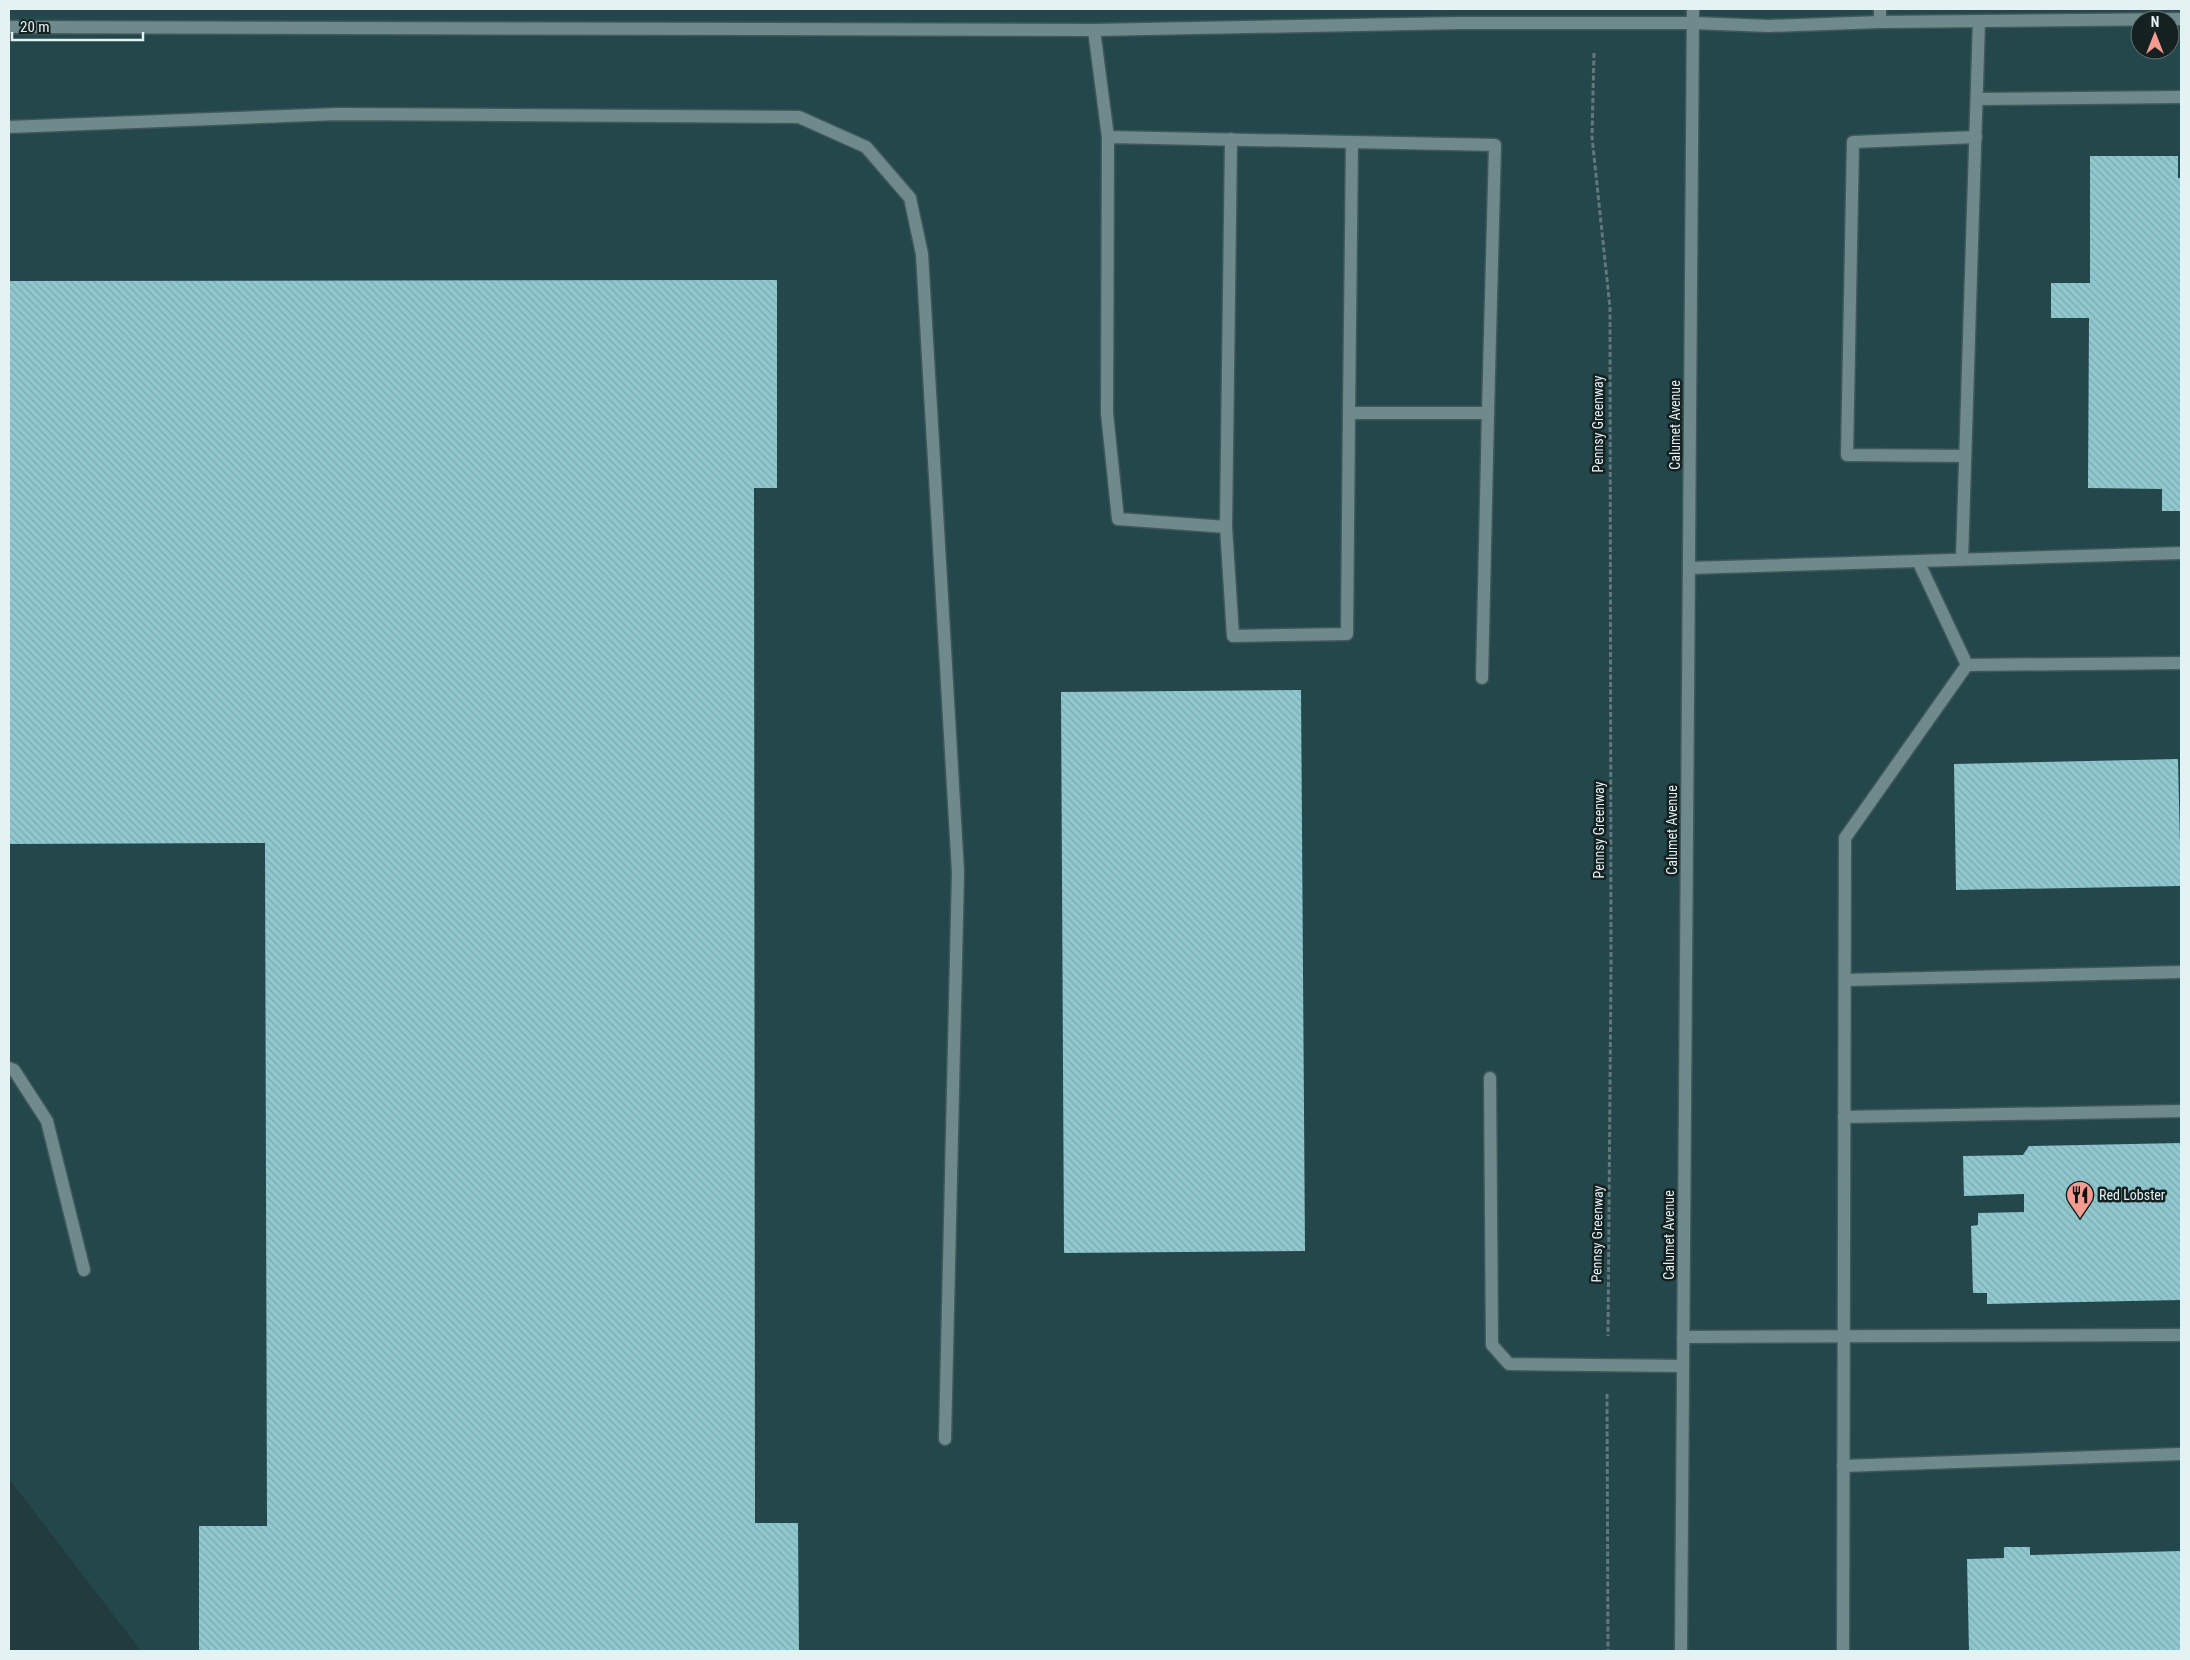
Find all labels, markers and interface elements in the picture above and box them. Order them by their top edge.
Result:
scale bar [12,10,144,42]
north arrow [2130,10,2180,60]
text: N [2151,14,2159,30]
text: 20 m [20,18,50,36]
street label: Pennsy Greenway [1590,375,1606,473]
street label: Calumet Avenue [1667,380,1683,470]
street label: Pennsy Greenway [1591,781,1607,879]
street label: Calumet Avenue [1664,785,1680,875]
restaurant icon: Red Lobster [2065,1180,2095,1219]
street label: Pennsy Greenway [1588,1185,1606,1283]
place label: Red Lobster [2099,1187,2165,1203]
street label: Calumet Avenue [1661,1190,1677,1280]

